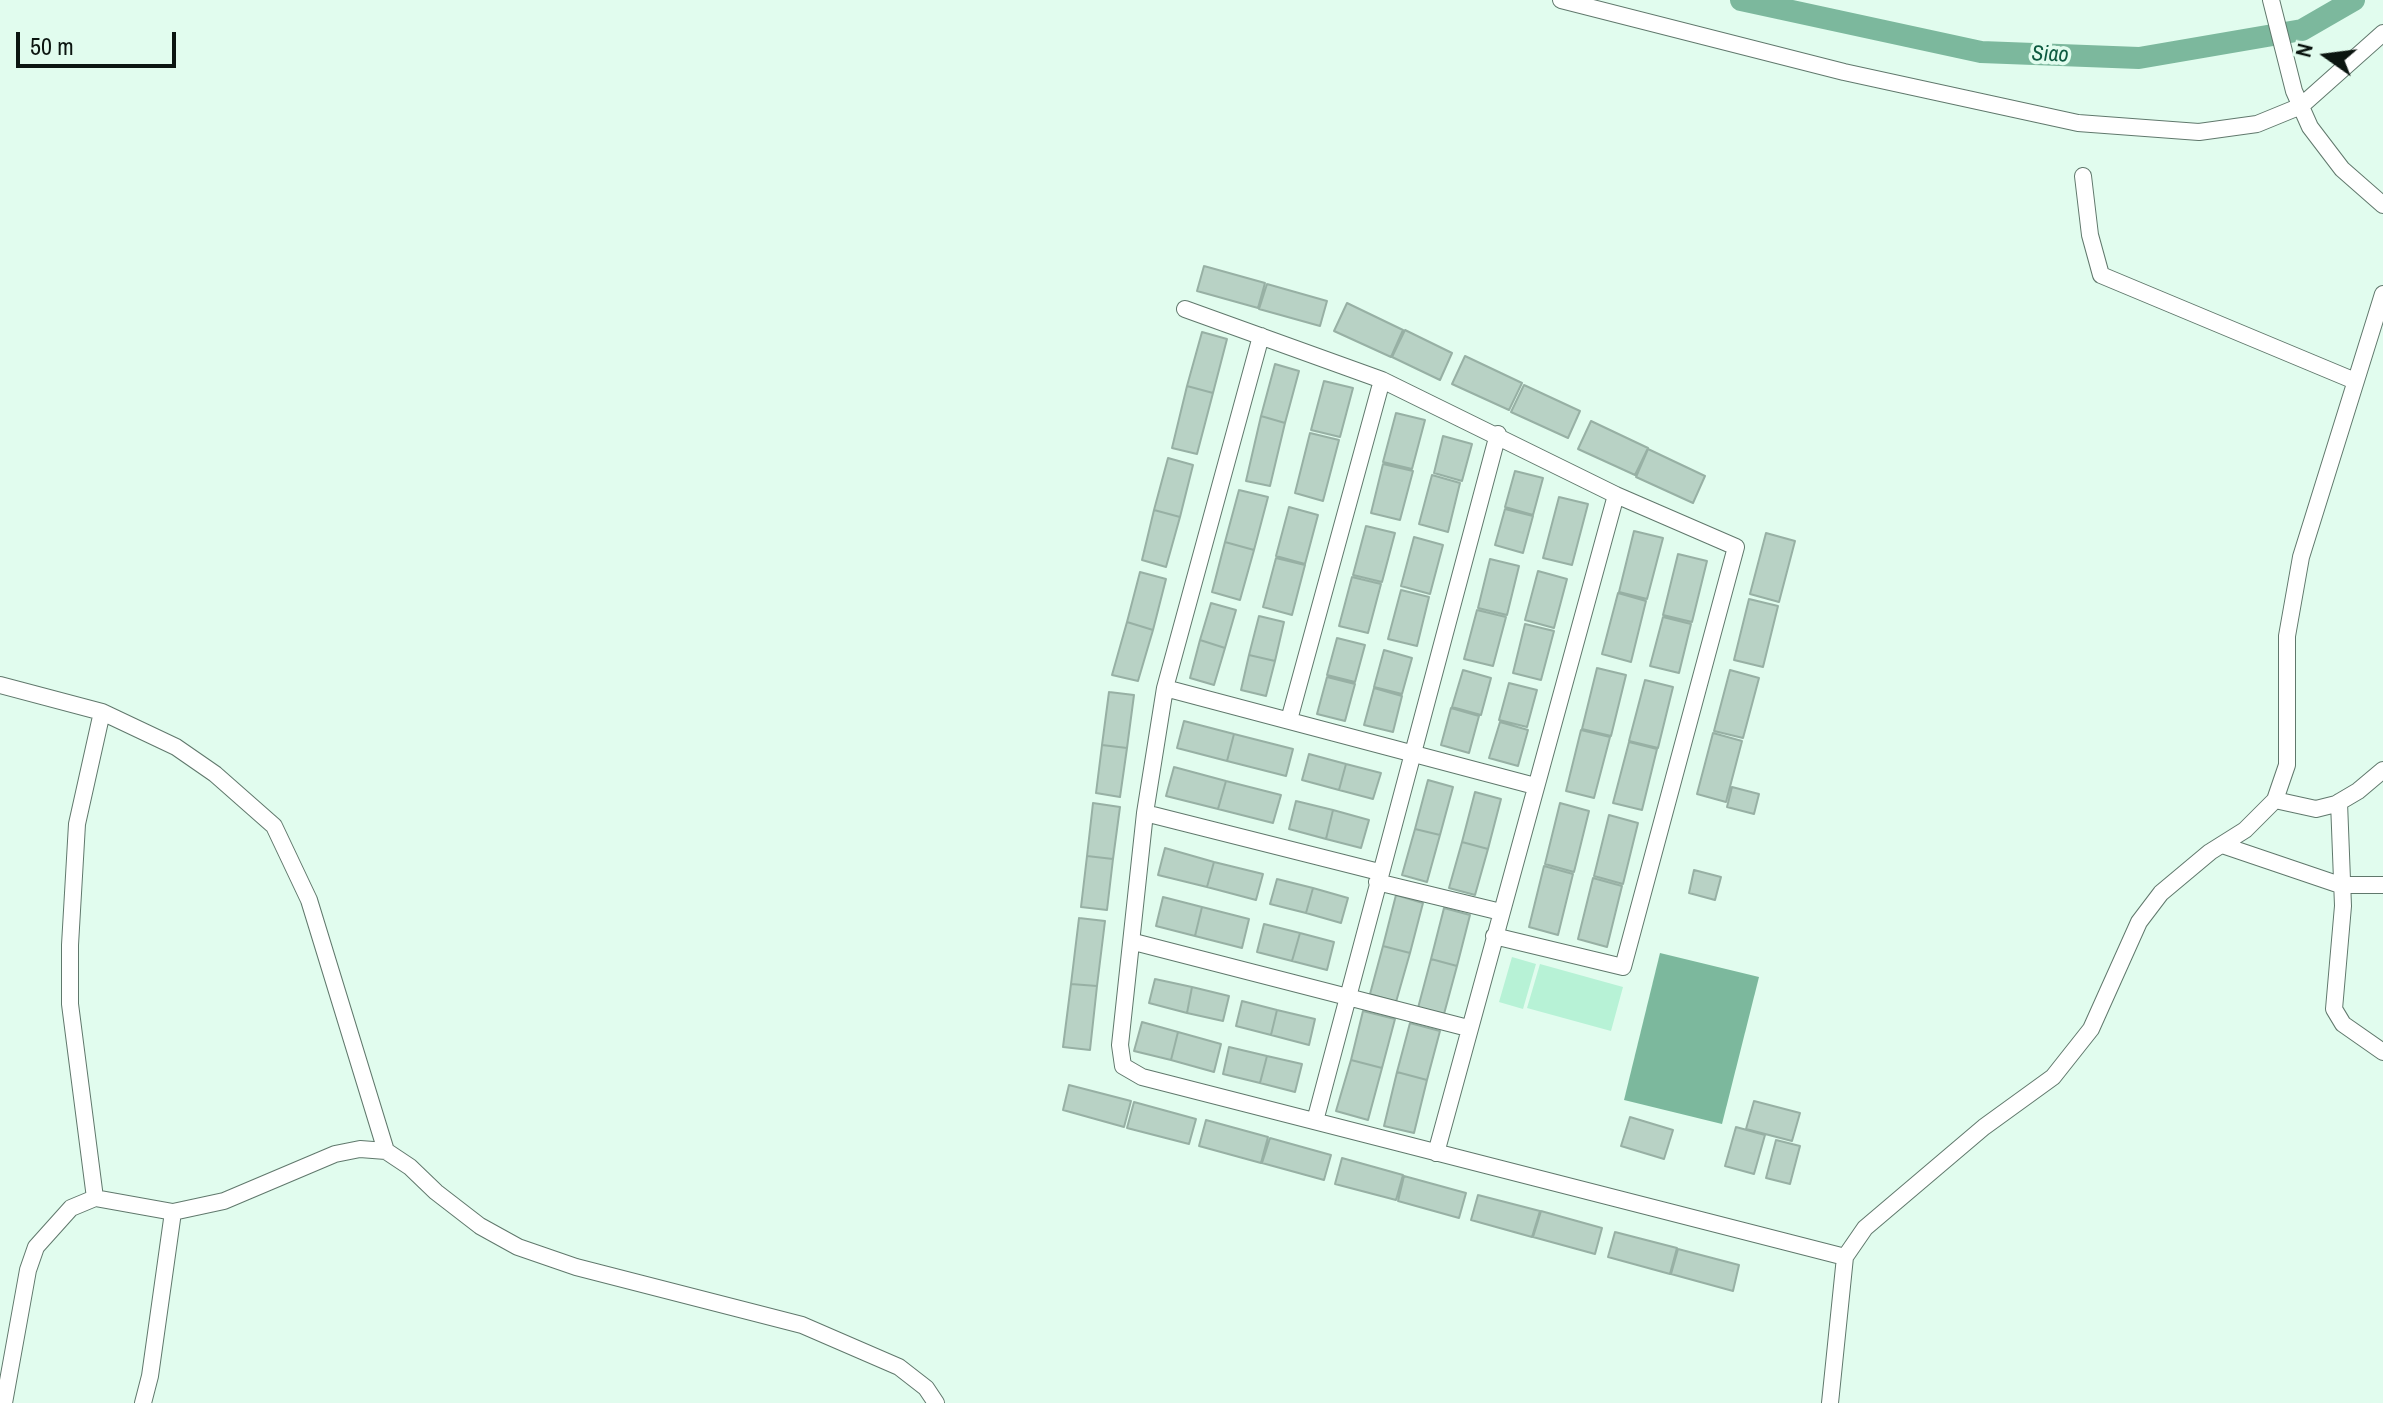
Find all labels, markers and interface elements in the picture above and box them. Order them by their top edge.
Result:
scale bar [20,16,180,66]
north arrow [2287,16,2367,96]
text: 50 m [30,30,74,62]
text: N [2288,40,2320,60]
water label: Siao [2031,41,2069,69]

